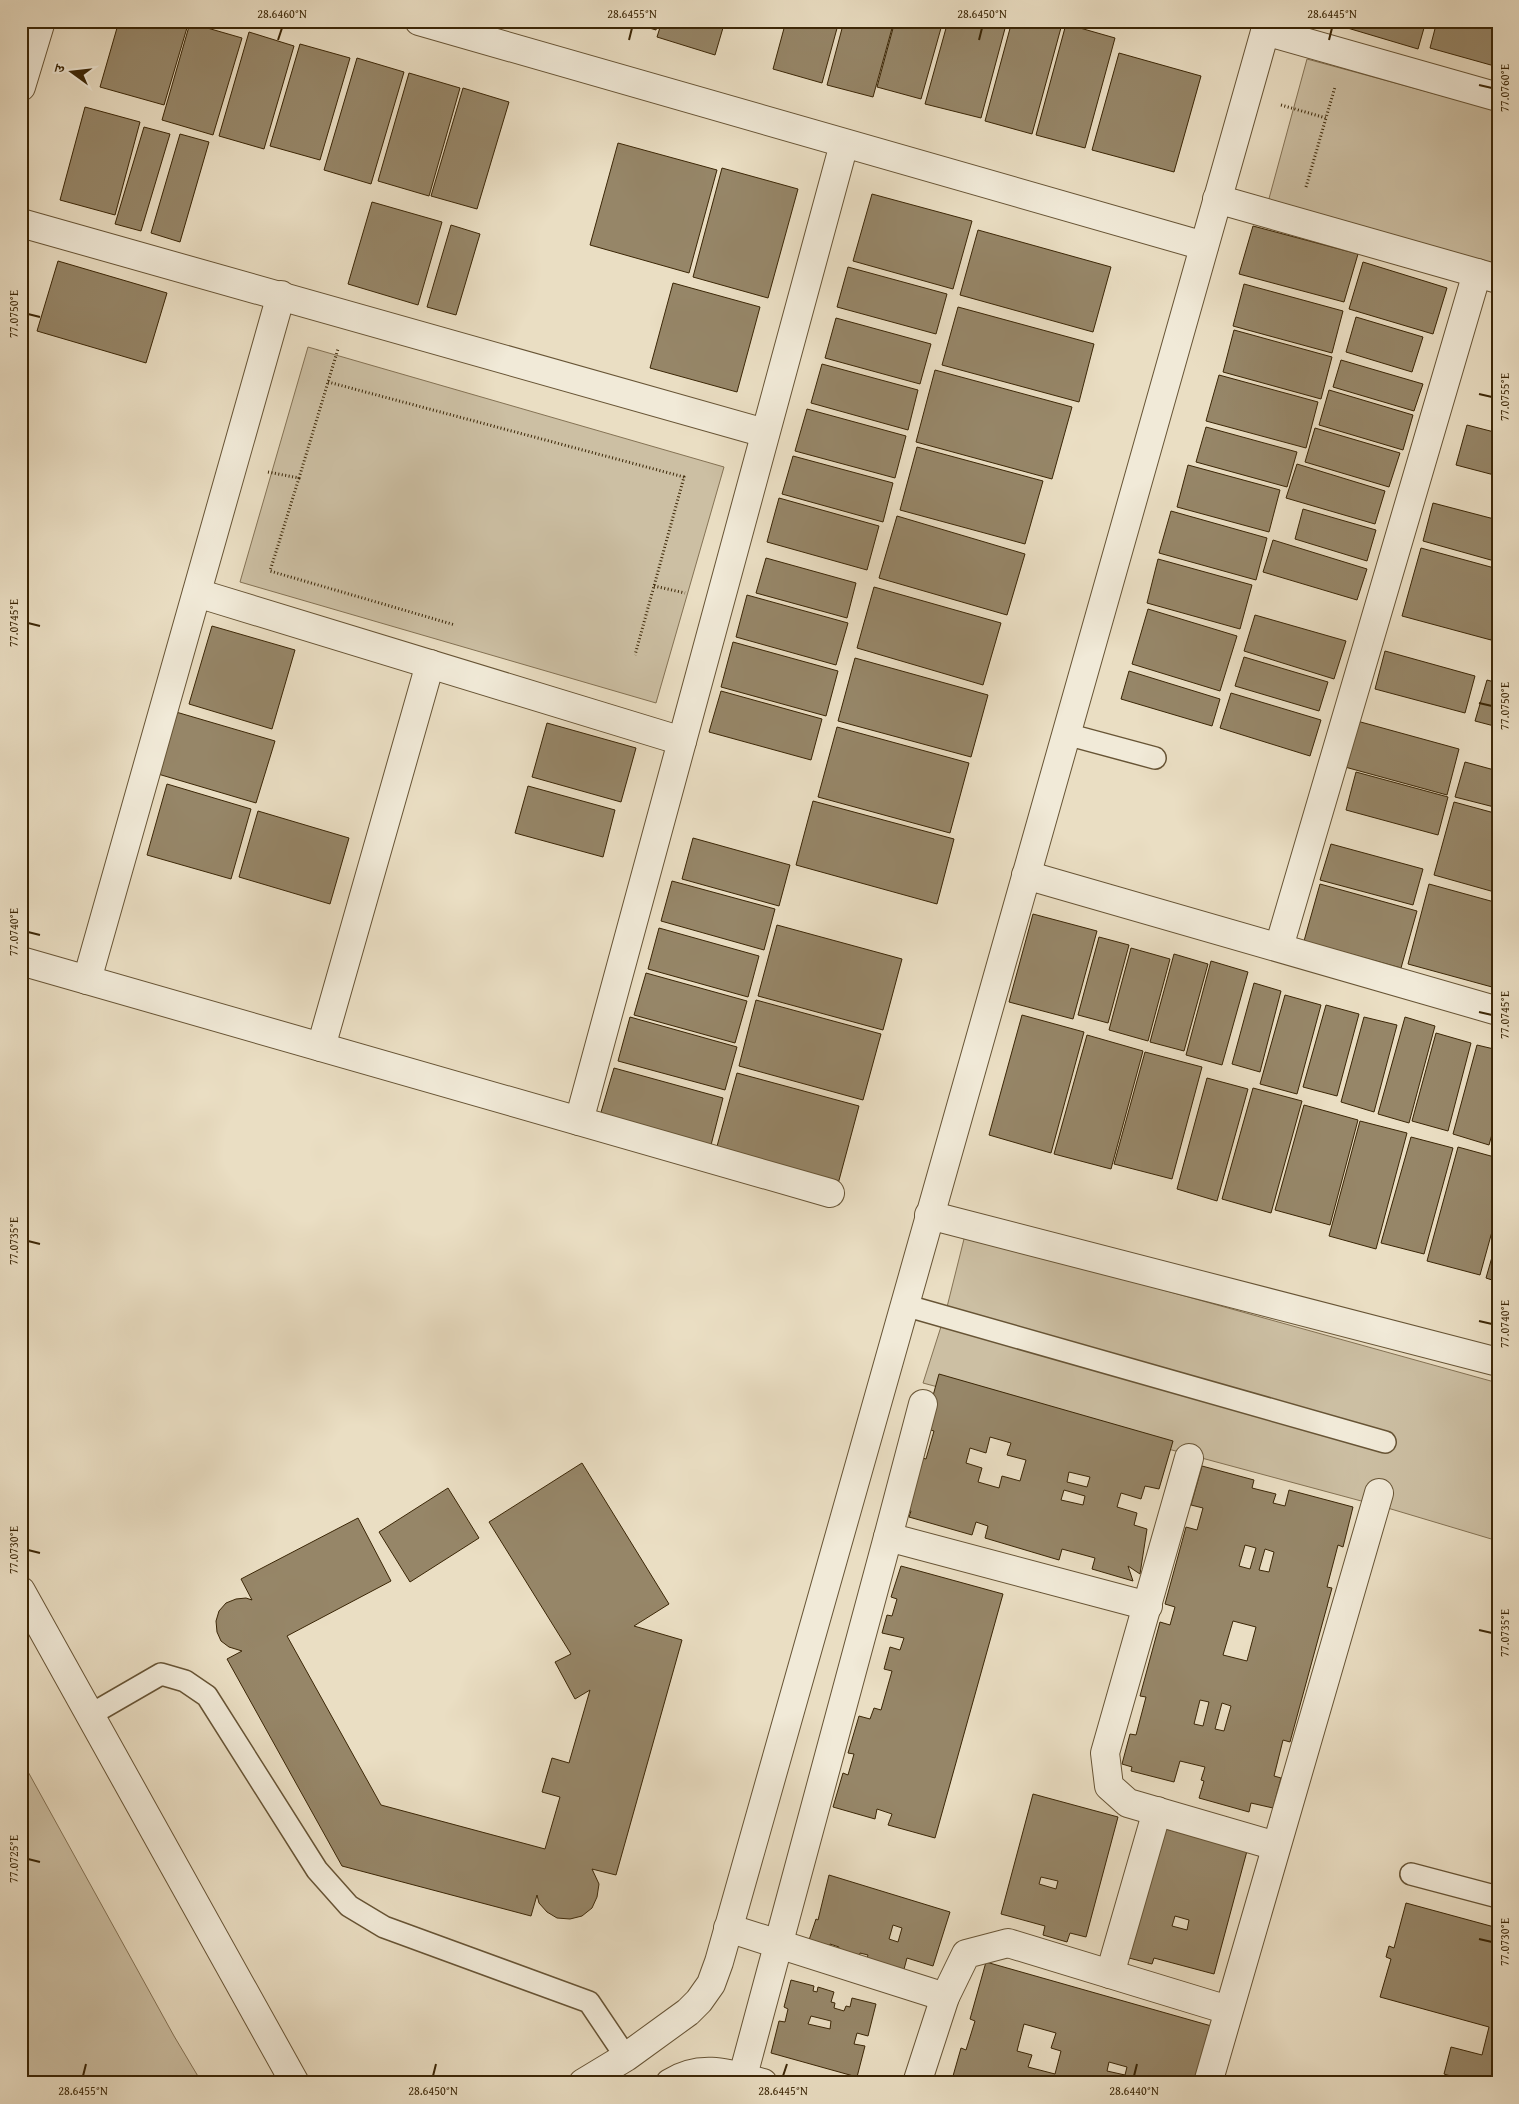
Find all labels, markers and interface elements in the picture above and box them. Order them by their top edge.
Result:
text: 28.6460°N [257,5,307,22]
text: 28.6455°N [607,5,657,22]
text: 28.6450°N [957,5,1007,22]
text: 28.6445°N [1307,5,1357,22]
north arrow [48,48,98,98]
text: उ [49,62,70,76]
text: 77.0760°E [1496,64,1513,112]
text: 77.0750°E [5,290,22,338]
text: 77.0755°E [1496,373,1513,421]
text: 77.0745°E [5,599,22,647]
text: 77.0750°E [1496,682,1513,730]
text: 77.0740°E [5,908,22,956]
text: 77.0745°E [1496,991,1513,1039]
text: 77.0735°E [5,1217,22,1265]
text: 77.0740°E [1496,1300,1513,1348]
text: 77.0730°E [5,1526,22,1574]
text: 77.0735°E [1496,1609,1513,1657]
text: 77.0725°E [5,1835,22,1883]
text: 77.0730°E [1496,1918,1513,1966]
text: 28.6455°N [58,2082,108,2099]
text: 28.6450°N [408,2082,458,2099]
text: 28.6445°N [758,2082,808,2099]
text: 28.6440°N [1109,2082,1159,2099]

